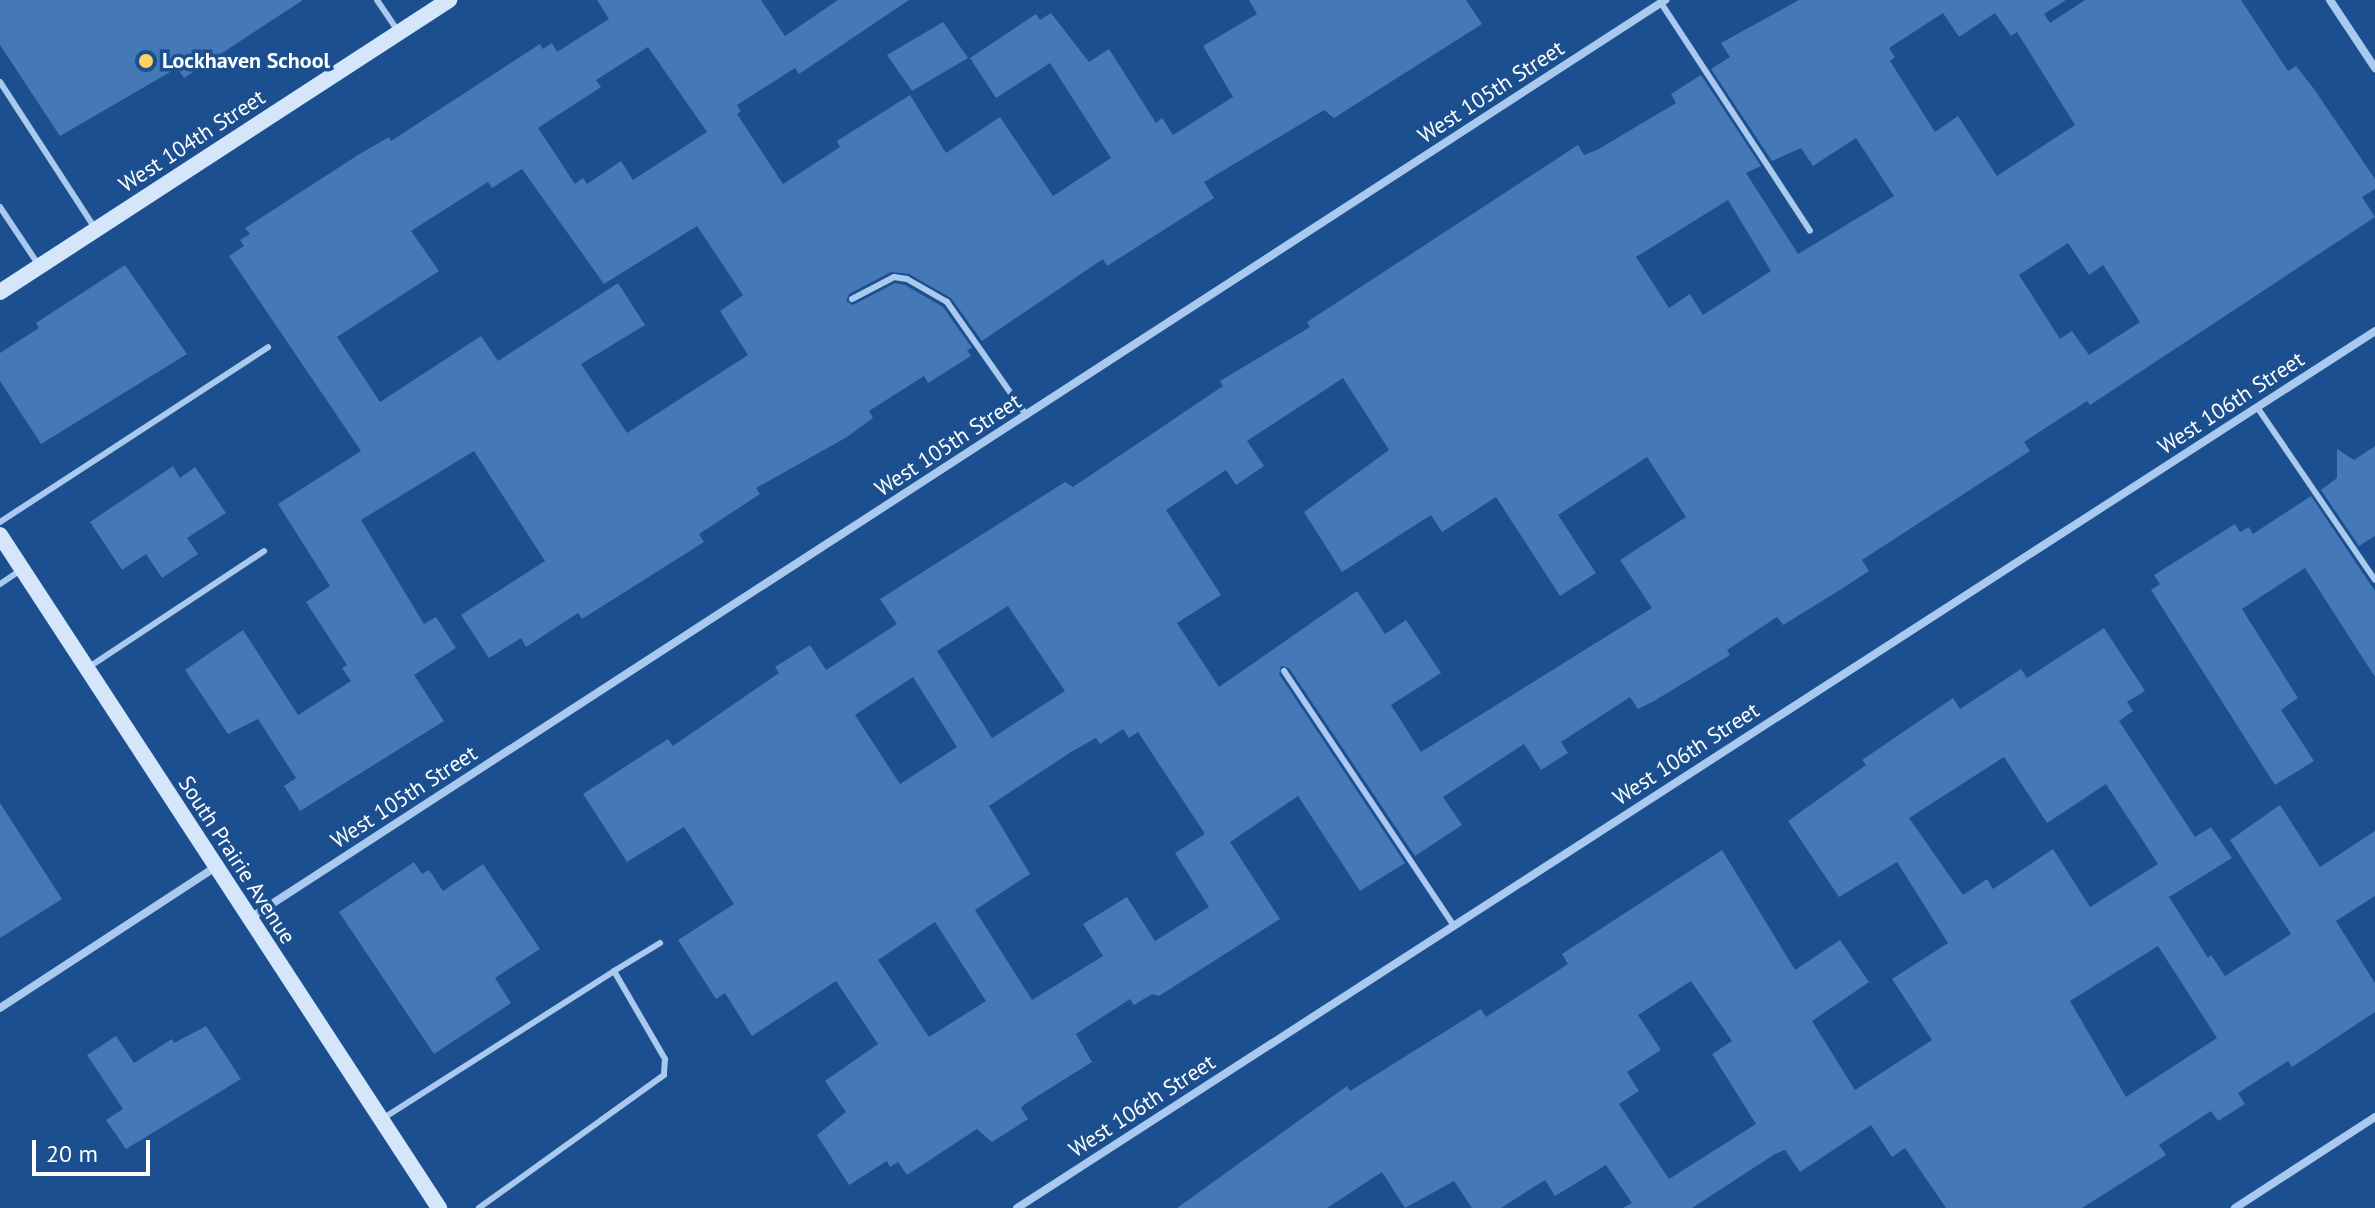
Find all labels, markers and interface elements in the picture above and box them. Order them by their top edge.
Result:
street label: West 105th Street [1413,35,1569,149]
place label: Lockhaven School [162,48,330,74]
marker: Lockhaven School [137,52,155,70]
street label: West 104th Street [114,84,270,198]
street label: West 106th Street [2153,346,2309,460]
street label: West 105th Street [870,388,1026,502]
street label: West 106th Street [1608,697,1764,811]
street label: West 105th Street [326,740,482,854]
street label: South Prairie Avenue [173,771,301,949]
street label: West 106th Street [1064,1049,1220,1163]
scale bar [36,1124,154,1174]
text: 20 m [46,1138,98,1169]

